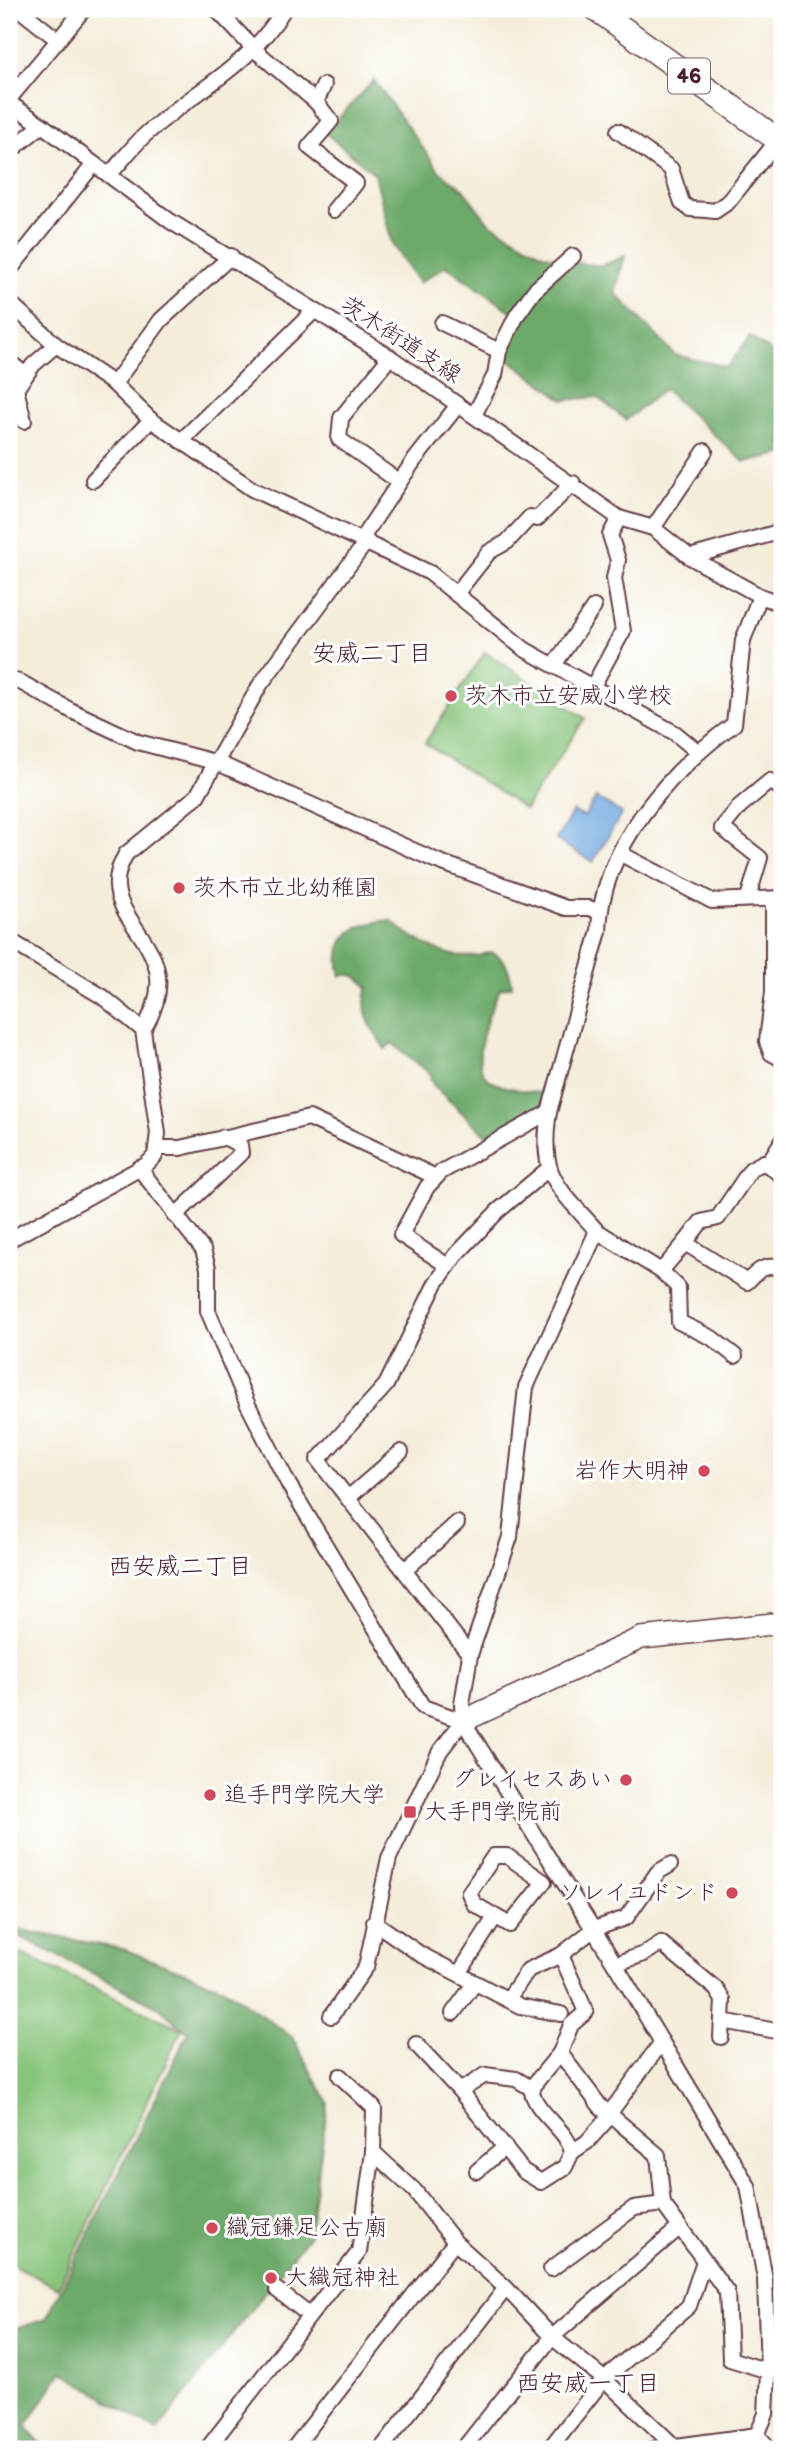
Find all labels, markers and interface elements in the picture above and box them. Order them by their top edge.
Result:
road number: 46 [668,58,710,94]
street label: 茨木街道支線 [336,291,466,389]
district label: 安威二丁目 [312,639,432,668]
place label: 茨木市立安威小学校 [465,682,672,710]
marker: 茨木市立安威小学校 [443,688,459,704]
place label: 茨木市立北幼稚園 [193,874,377,902]
marker: 茨木市立北幼稚園 [171,880,187,896]
place label: 岩作大明神 [575,1457,690,1485]
marker: 岩作大明神 [696,1463,712,1479]
district label: 西安威二丁目 [108,1552,252,1581]
place label: グレイセスあい [452,1766,612,1794]
marker: グレイセスあい [618,1772,634,1788]
place label: 追手門学院大学 [224,1781,385,1809]
marker: 追手門学院大学 [202,1787,218,1803]
place label: 大手門学院前 [424,1798,562,1826]
marker: 大手門学院前 [402,1804,418,1820]
place label: ソレイユドンド [559,1879,718,1907]
marker: ソレイユドンド [724,1885,740,1901]
place label: 織冠鎌足公古廟 [226,2214,387,2242]
marker: 織冠鎌足公古廟 [204,2220,220,2236]
place label: 大織冠神社 [285,2264,400,2292]
marker: 大織冠神社 [263,2270,279,2286]
district label: 西安威一丁目 [516,2369,660,2398]

